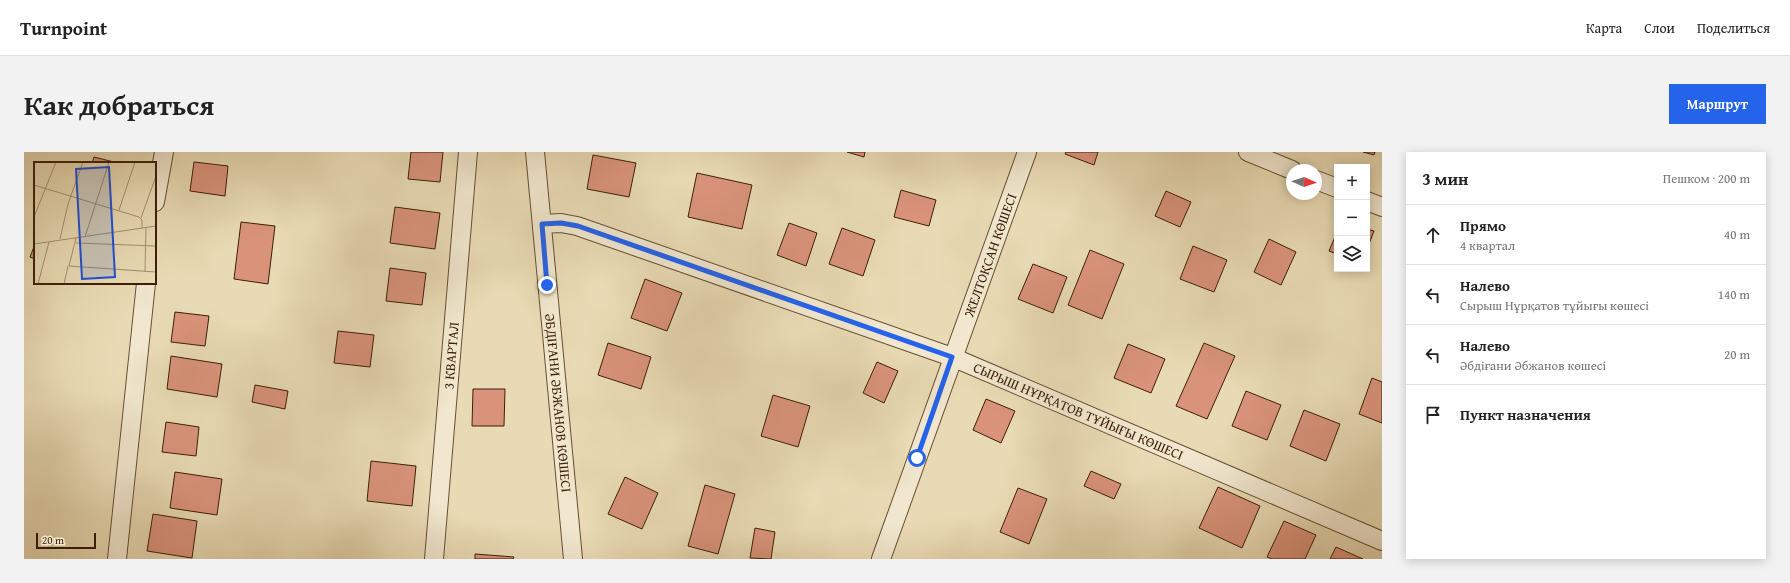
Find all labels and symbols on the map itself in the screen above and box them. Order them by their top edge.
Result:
inset map [34,162,156,284]
north arrow [1286,164,1322,200]
street label: ЖЕЛТОҚСАН КӨШЕСІ [958,190,1021,320]
route end [538,276,556,294]
street label: ӘБДІҒАНИ ӘБЖАНОВ КӨШЕСІ [540,313,577,493]
street label: 3 КВАРТАЛ [438,321,464,390]
street label: СЫРЫШ НҰРҚАТОВ ТҰЙЫҒЫ КӨШЕСІ [970,357,1187,465]
route start [908,449,926,467]
scale bar [36,531,96,550]

